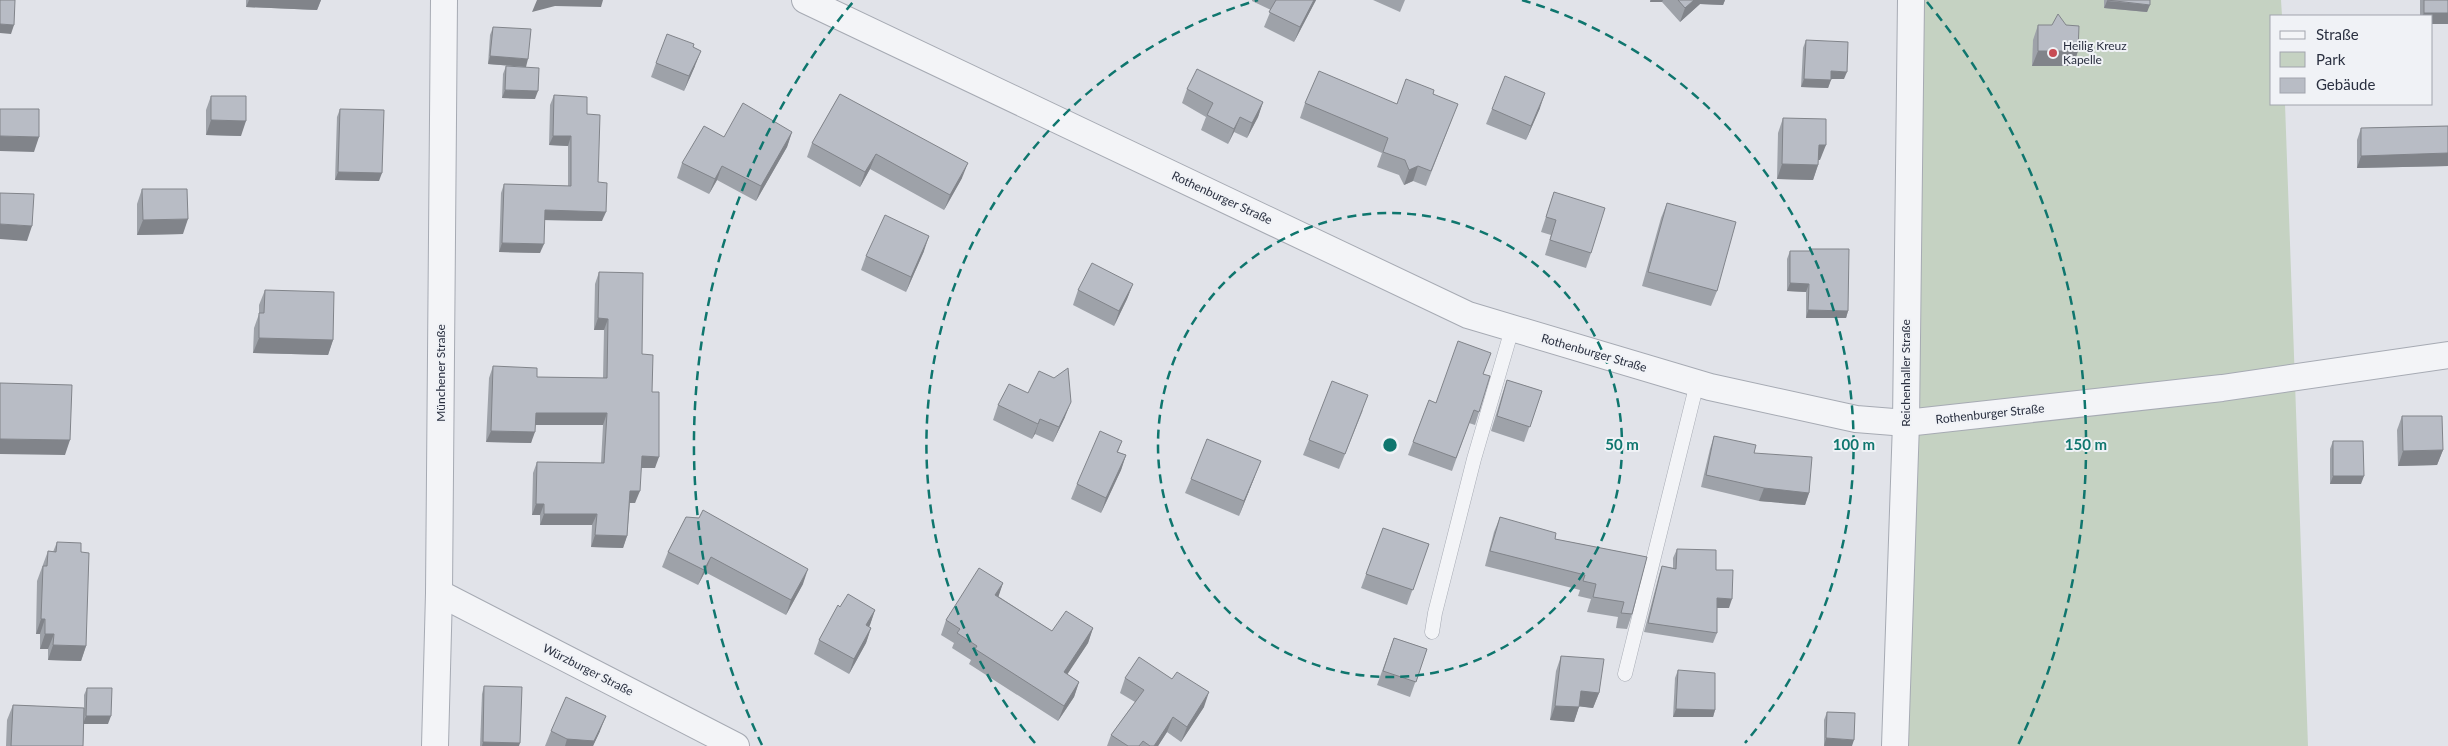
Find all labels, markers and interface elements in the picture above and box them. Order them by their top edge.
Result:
legend [2270,15,2433,105]
text: Straße [2316,25,2359,43]
place label: Heilig Kreuz Kapelle [2063,38,2127,67]
marker: Heilig Kreuz Kapelle [2047,47,2059,59]
text: Park [2316,50,2346,68]
text: Gebäude [2316,75,2375,93]
street label: Rothenburger Straße [1170,168,1275,227]
street label: Reichenhaller Straße [1898,319,1913,427]
street label: Münchener Straße [433,324,448,422]
street label: Rothenburger Straße [1540,330,1649,375]
street label: Rothenburger Straße [1935,400,2045,427]
text: 50 m [1605,435,1639,453]
text: 100 m [1833,435,1875,453]
text: 150 m [2065,435,2107,453]
centre of rings [1381,436,1399,454]
street label: Würzburger Straße [540,640,636,699]

